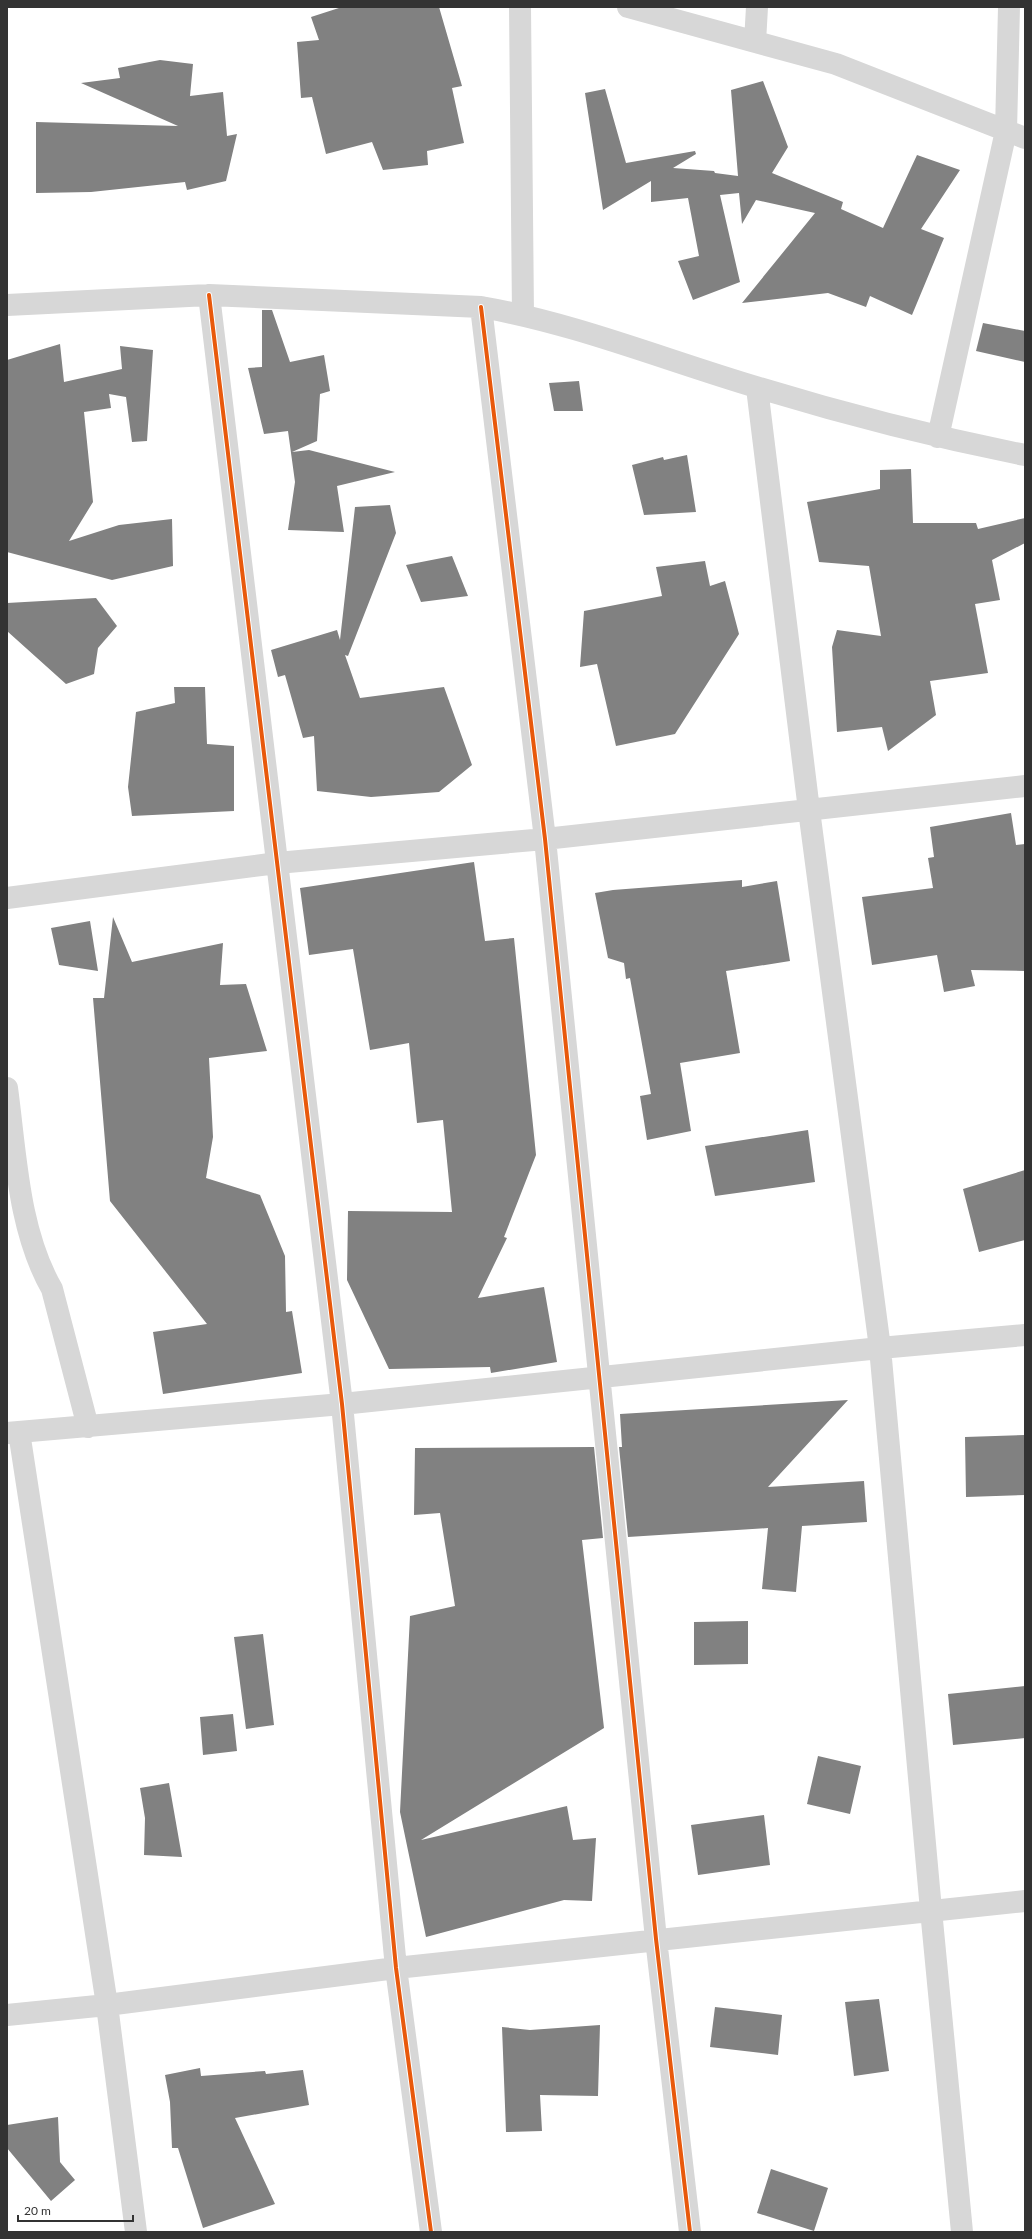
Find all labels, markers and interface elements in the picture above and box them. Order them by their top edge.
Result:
scale bar [18,2197,133,2223]
text: 20 m [24,2203,51,2218]

